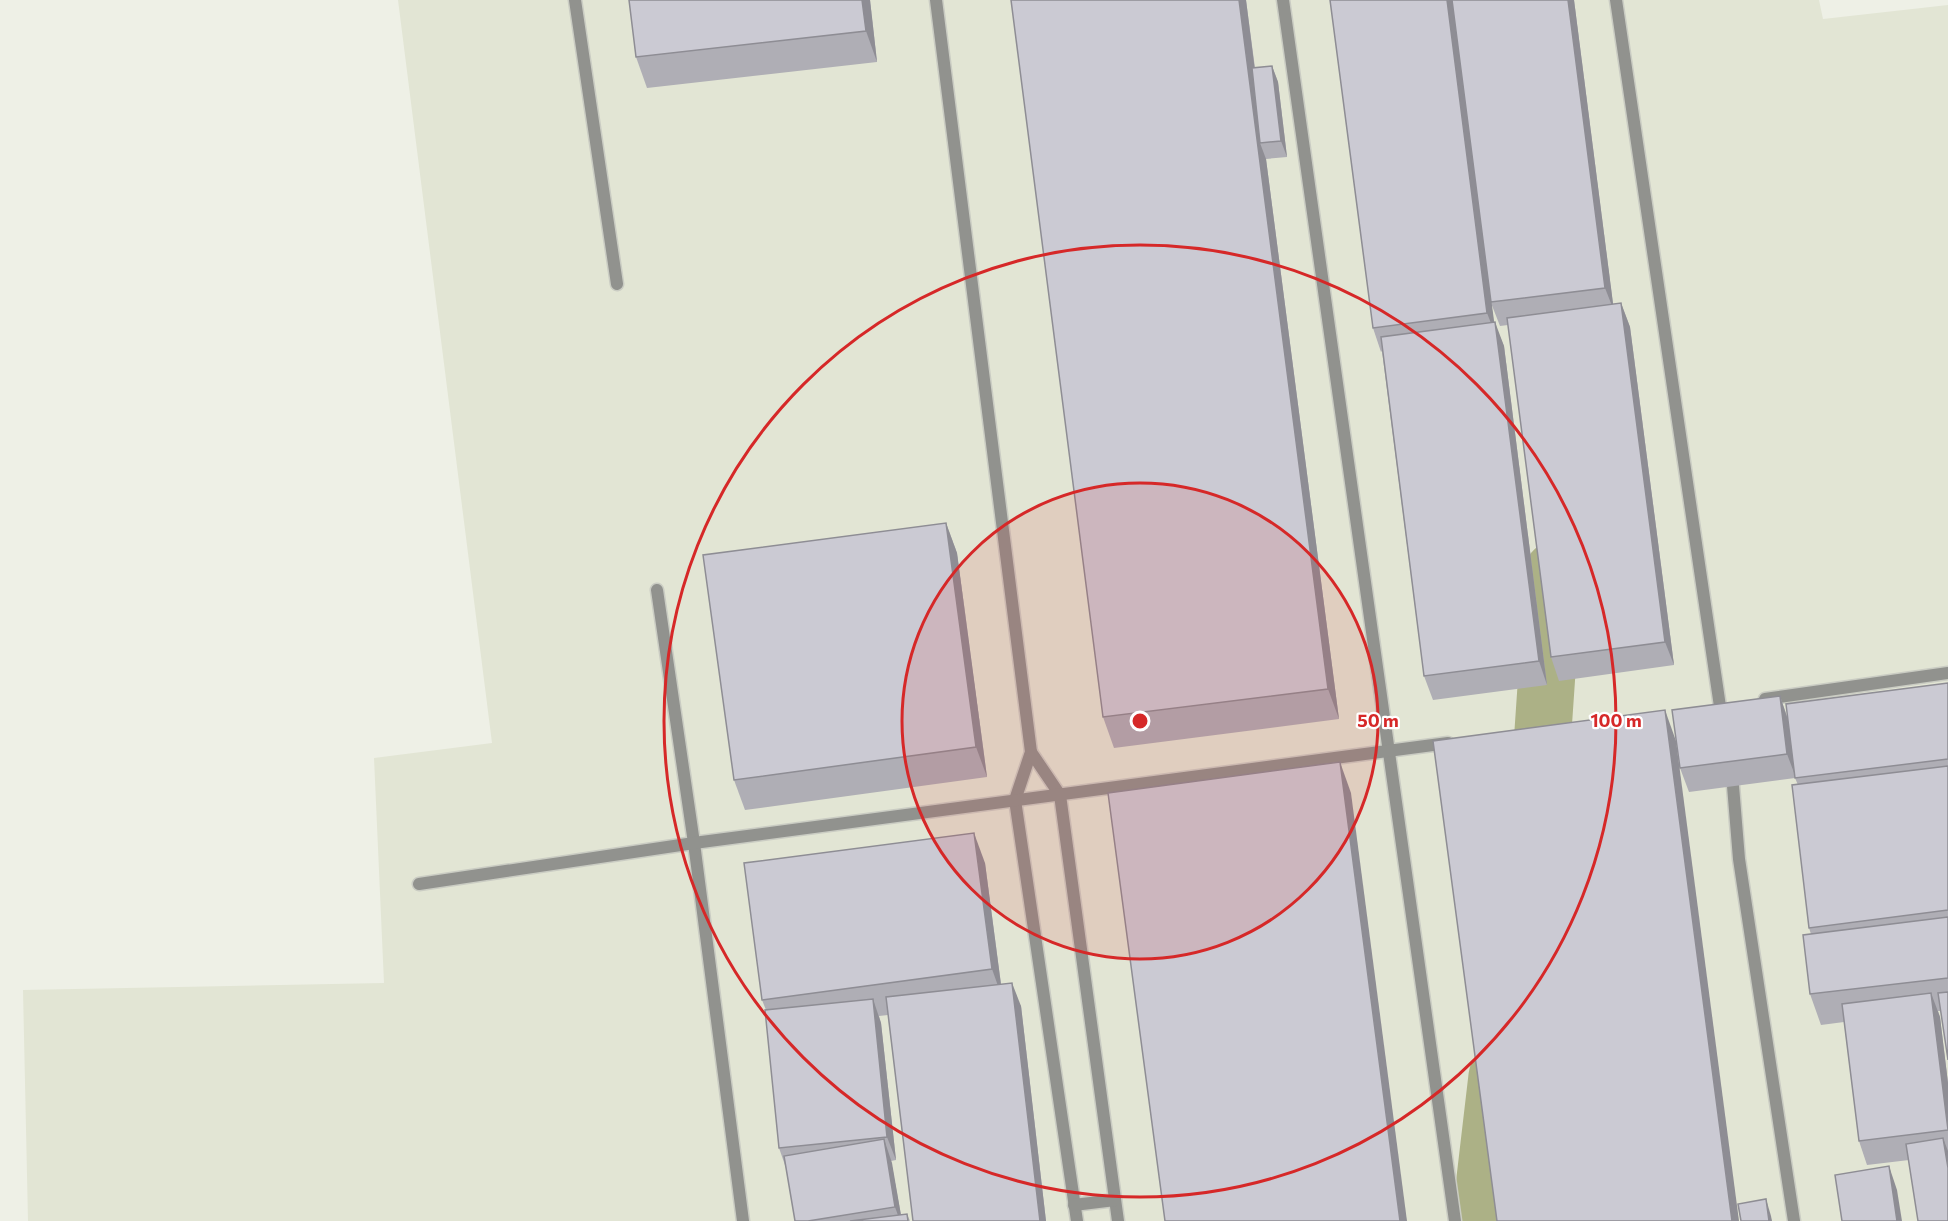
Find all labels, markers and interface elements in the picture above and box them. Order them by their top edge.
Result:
text: 50 m [1357,709,1399,731]
text: 100 m [1590,709,1642,731]
centre of rings [1130,711,1150,731]

